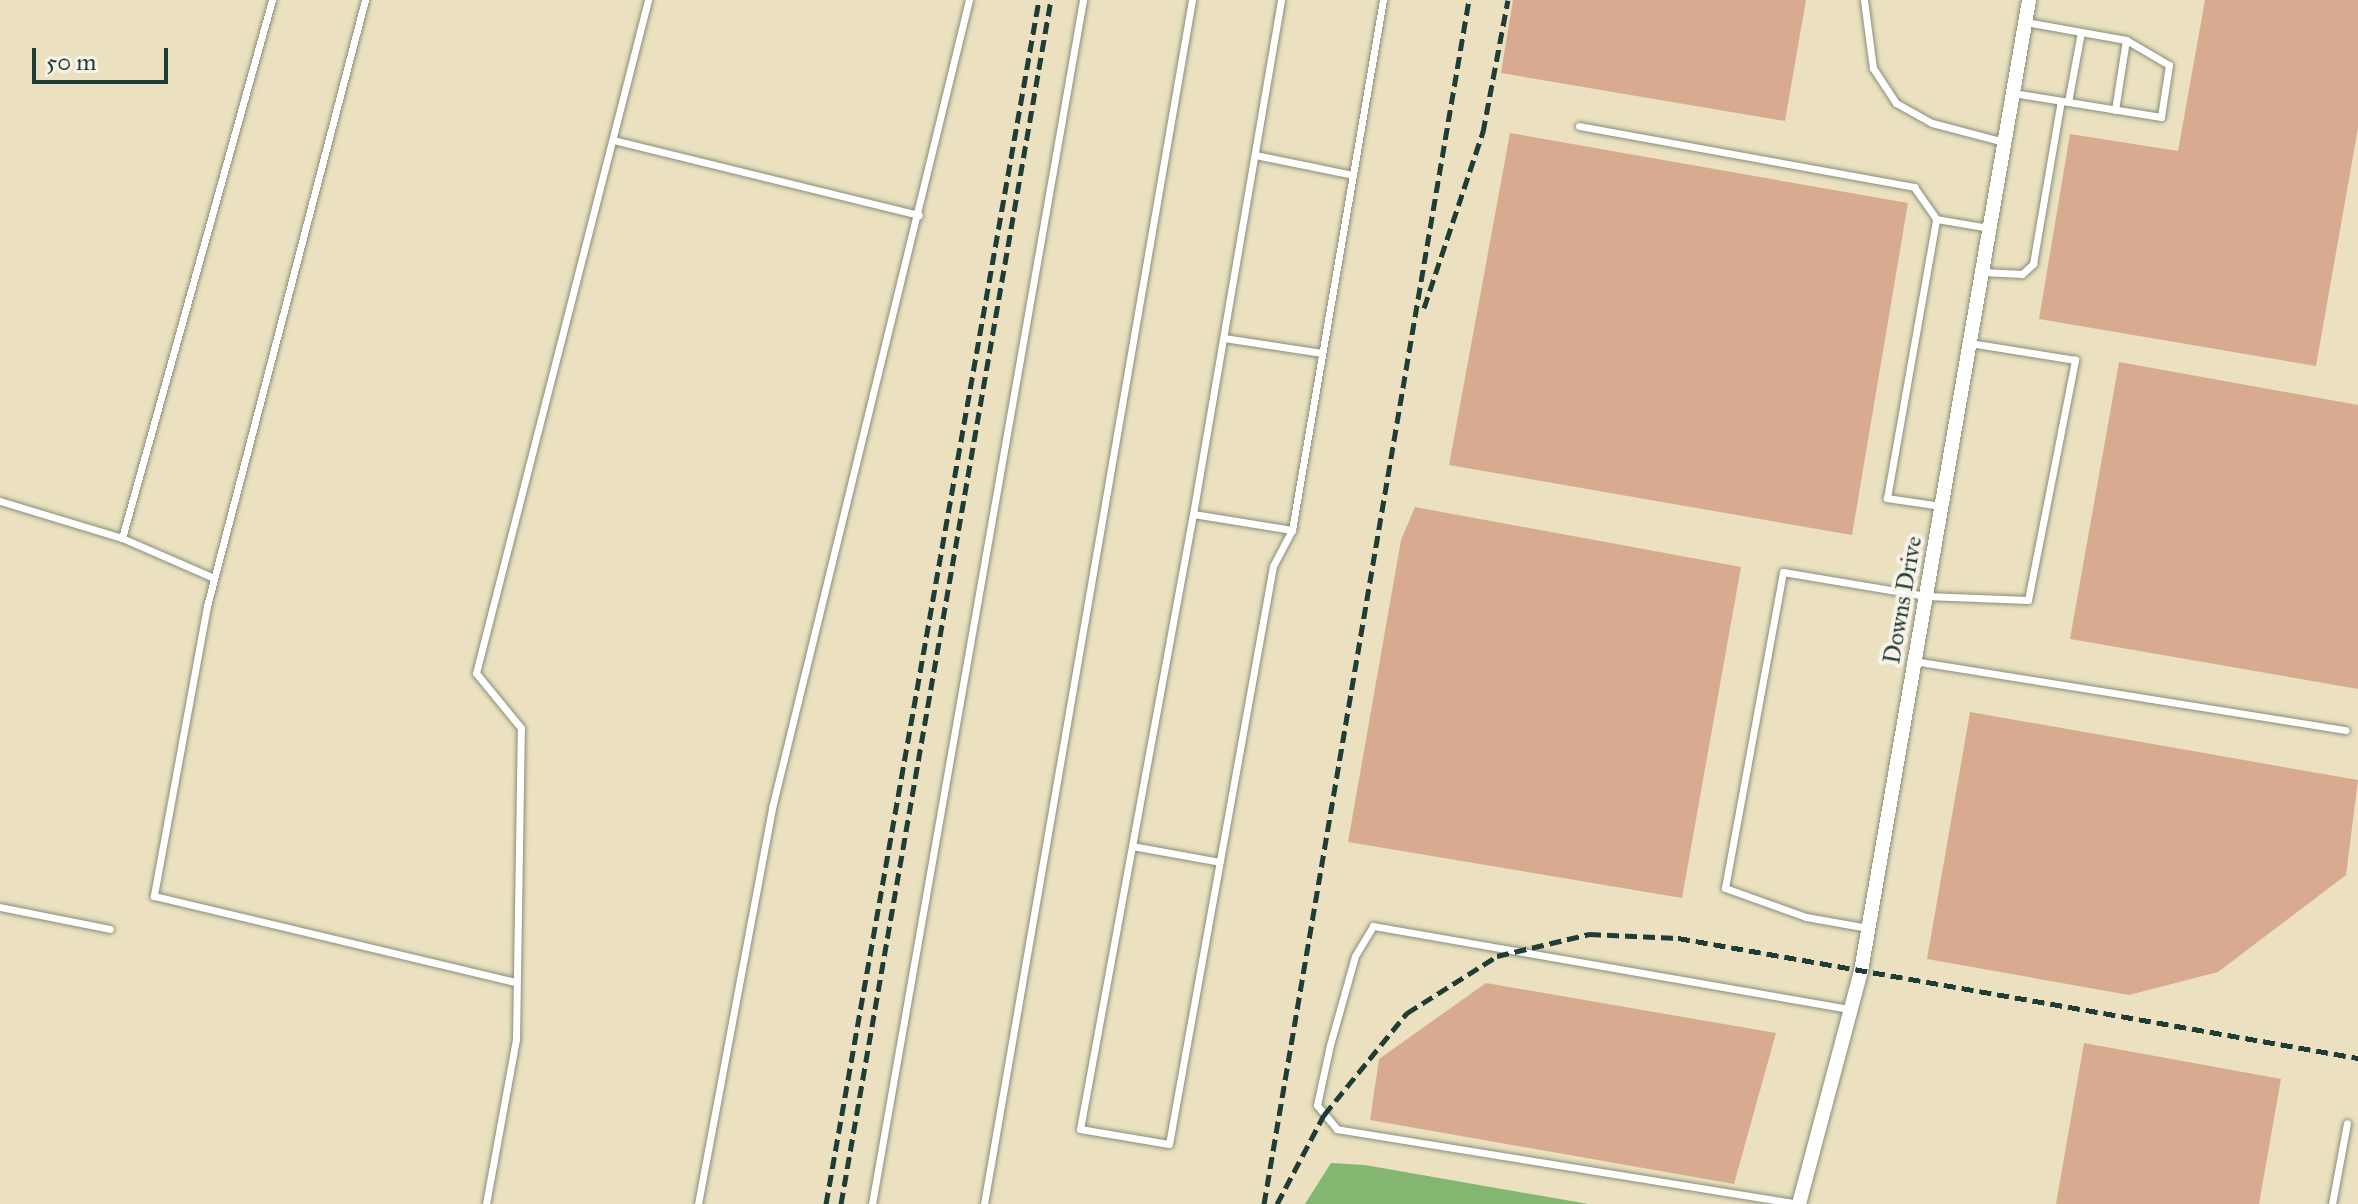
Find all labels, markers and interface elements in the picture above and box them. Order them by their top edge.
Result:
scale bar [36,32,172,82]
text: 50 m [46,47,96,77]
street label: Downs Drive [1878,534,1928,666]

